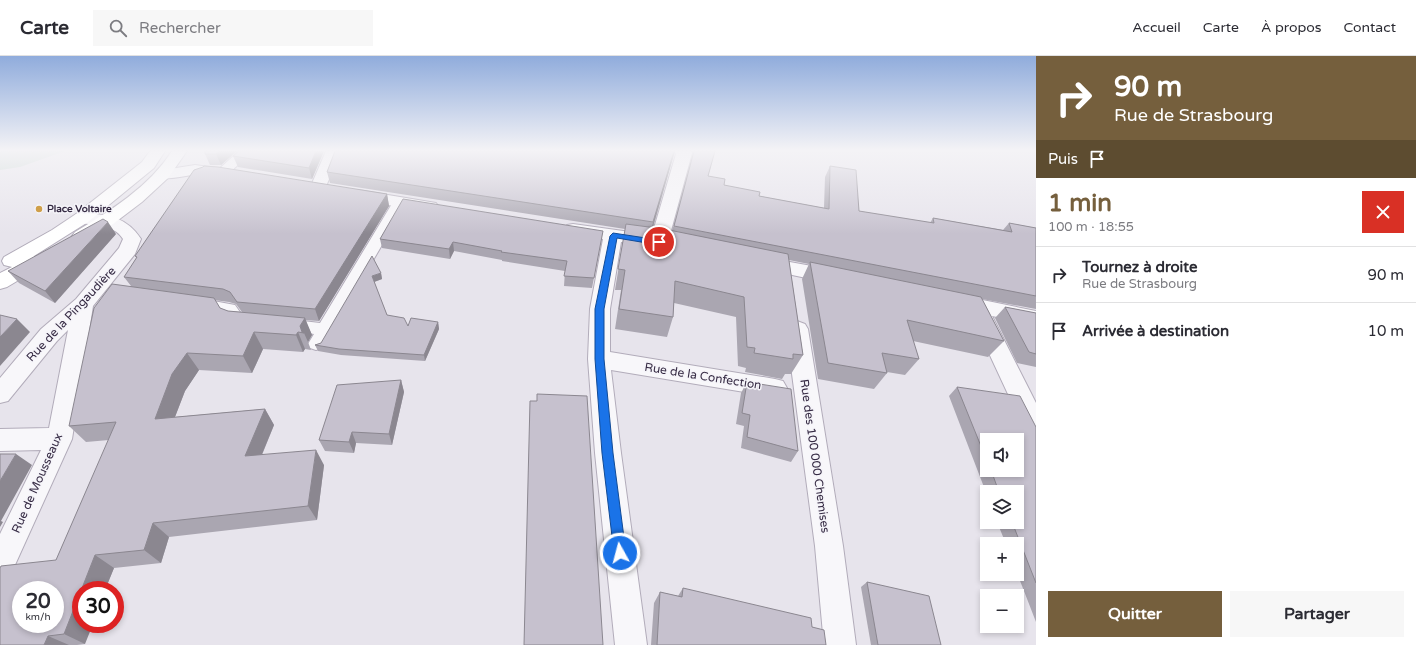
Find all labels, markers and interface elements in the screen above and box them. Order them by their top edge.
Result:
search box [93,10,373,46]
text: Carte [20,17,69,39]
icon: search [107,17,129,39]
text: Rechercher [139,19,221,37]
text: Accueil [1132,19,1181,36]
text: Carte [1203,19,1239,36]
text: À propos [1261,19,1322,36]
text: Contact [1344,19,1396,36]
text: 90 m [1114,70,1182,104]
icon: right [1048,72,1100,124]
text: Rue de Strasbourg [1114,104,1273,126]
icon: arrive [1086,148,1108,170]
text: Puis [1048,150,1078,168]
text: 1 min [1048,189,1112,218]
button: close [1362,191,1404,233]
place label: Place Voltaire [47,203,112,215]
marker: Place Voltaire [34,204,44,214]
text: 100 m · 18:55 [1048,219,1134,235]
pin [642,225,676,259]
icon: arrive [648,231,670,253]
text: Tournez à droite [1082,258,1197,276]
street label: Rue de la Pingaudière [23,264,119,364]
icon: right [1048,264,1070,286]
text: 90 m [1367,266,1404,284]
text: Rue de Strasbourg [1082,276,1197,292]
icon: arrive [1048,320,1070,342]
text: Arrivée à destination [1082,322,1229,340]
text: 10 m [1367,322,1404,340]
street label: Rue de la Confection [643,360,763,392]
street label: Rue des 100 000 Chemises [797,378,833,534]
street label: Rue de Mousseaux [9,431,65,535]
map controls [980,433,1024,633]
button: sound [980,433,1024,477]
button: layers [980,485,1024,529]
position arrow [599,532,641,574]
button: + [980,537,1024,581]
speed limit sign: 30 [72,581,124,633]
button: − [980,589,1024,633]
text: 20 [25,590,51,614]
button: Quitter [1048,591,1222,637]
button: Partager [1230,591,1404,637]
text: km/h [25,611,51,623]

